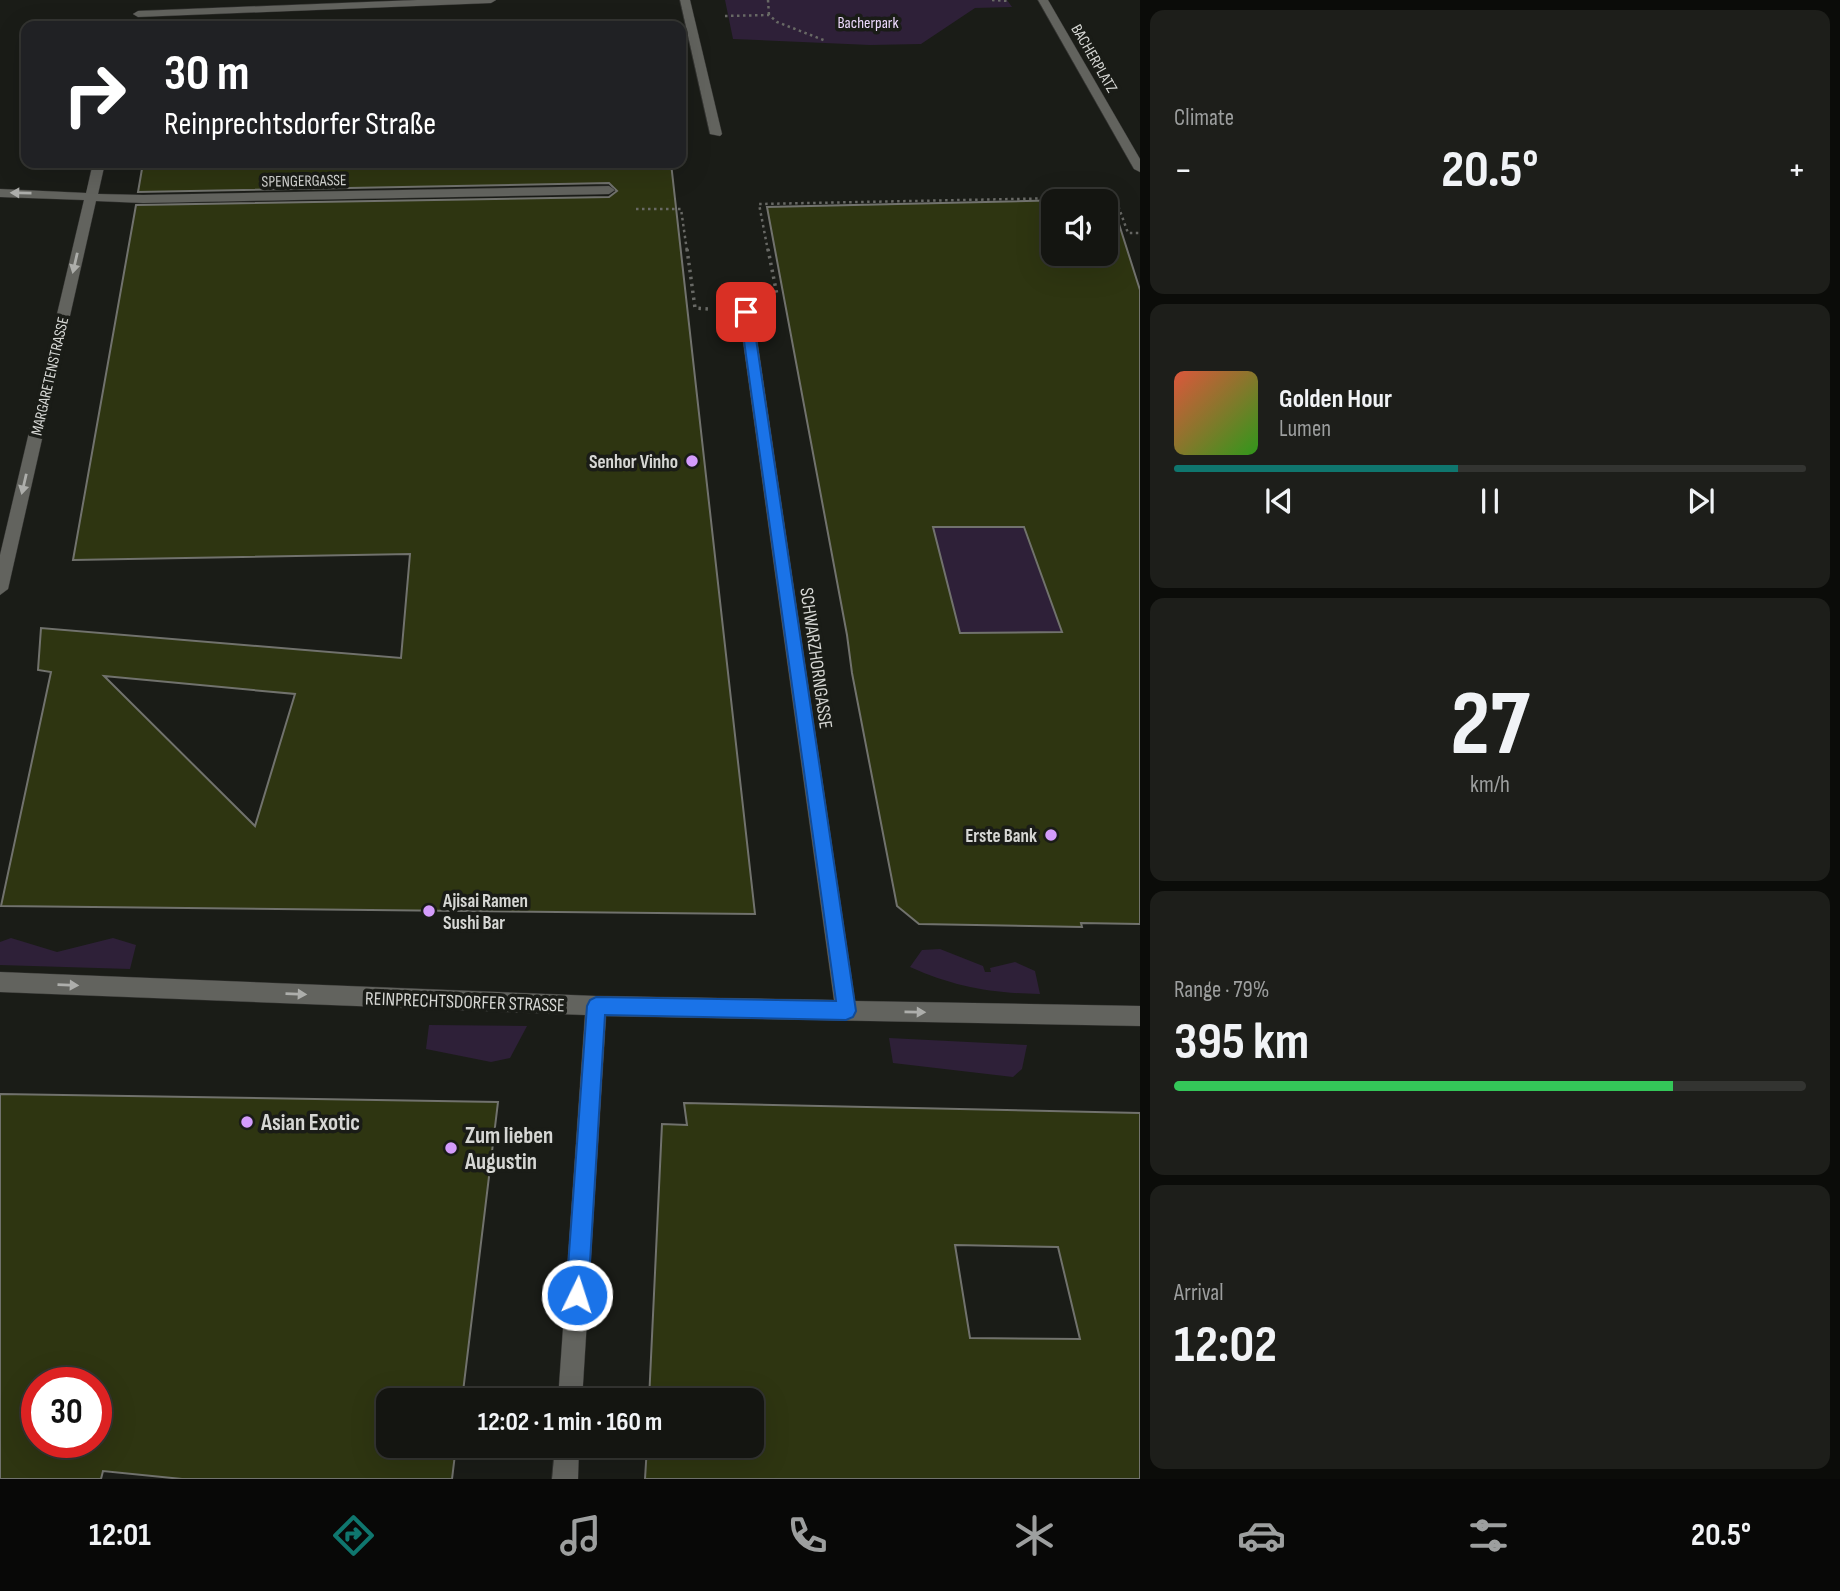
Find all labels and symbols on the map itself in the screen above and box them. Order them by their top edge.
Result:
park label: Bacherpark [837,14,899,33]
street label: BACHERPLATZ [1067,21,1121,97]
street label: SPENGERGASSE [261,171,347,192]
one-way arrow [9,187,31,199]
one-way arrow [69,252,80,274]
pin [716,282,776,342]
street label: MARGARETENSTRASSE [28,315,73,437]
place label: Senhor Vinho [589,451,678,474]
marker: Senhor Vinho [684,453,700,469]
one-way arrow [18,473,29,495]
street label: SCHWARZHORNGASSE [794,586,837,730]
place label: Erste Bank [965,825,1037,848]
marker: Erste Bank [1043,827,1059,843]
place label: Ajisai Ramen Sushi Bar [442,890,528,935]
marker: Ajisai Ramen Sushi Bar [421,903,437,919]
one-way arrow [57,979,79,990]
one-way arrow [285,988,307,999]
street label: REINPRECHTSDORFER STRASSE [365,988,565,1017]
one-way arrow [904,1006,926,1018]
place label: Asian Exotic [260,1109,360,1137]
marker: Asian Exotic [239,1114,255,1130]
place label: Zum lieben Augustin [464,1122,553,1176]
marker: Zum lieben Augustin [443,1140,459,1156]
position arrow [540,1258,614,1332]
speed limit sign: 30 [21,1367,112,1458]

